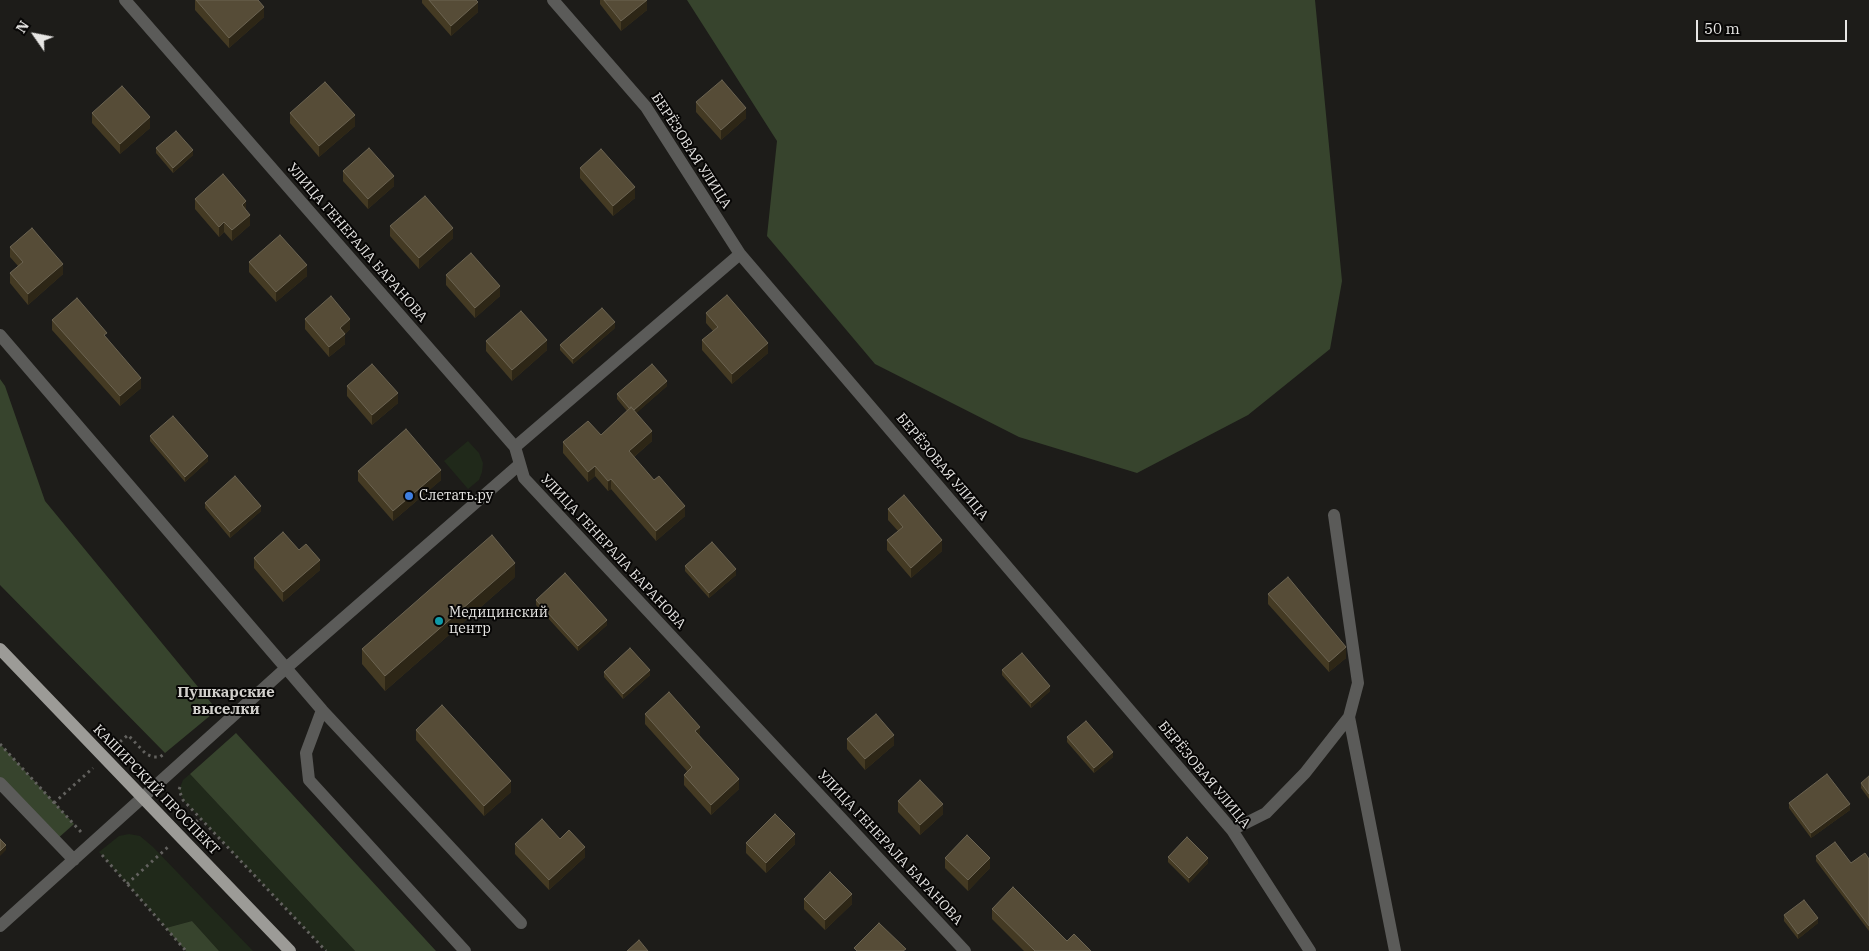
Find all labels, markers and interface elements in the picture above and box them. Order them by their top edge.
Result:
north arrow [10,10,60,60]
scale bar [1699,10,1850,42]
text: N [12,17,33,36]
text: 50 m [1704,19,1740,38]
street label: БЕРЁЗОВАЯ УЛИЦА [647,90,735,212]
street label: УЛИЦА ГЕНЕРАЛА БАРАНОВА [283,160,431,326]
street label: БЕРЁЗОВАЯ УЛИЦА [892,410,992,524]
street label: УЛИЦА ГЕНЕРАЛА БАРАНОВА [537,471,689,633]
place label: Слетать.ру [419,488,493,504]
marker: Слетать.ру [403,490,415,502]
place label: Медицинский центр [449,605,548,638]
marker: Медицинский центр [433,615,445,627]
district label: Пушкарские выселки [177,684,275,719]
street label: БЕРЁЗОВАЯ УЛИЦА [1154,718,1254,832]
street label: КАШИРСКИЙ ПРОСПЕКТ [89,721,223,859]
street label: УЛИЦА ГЕНЕРАЛА БАРАНОВА [814,767,966,929]

